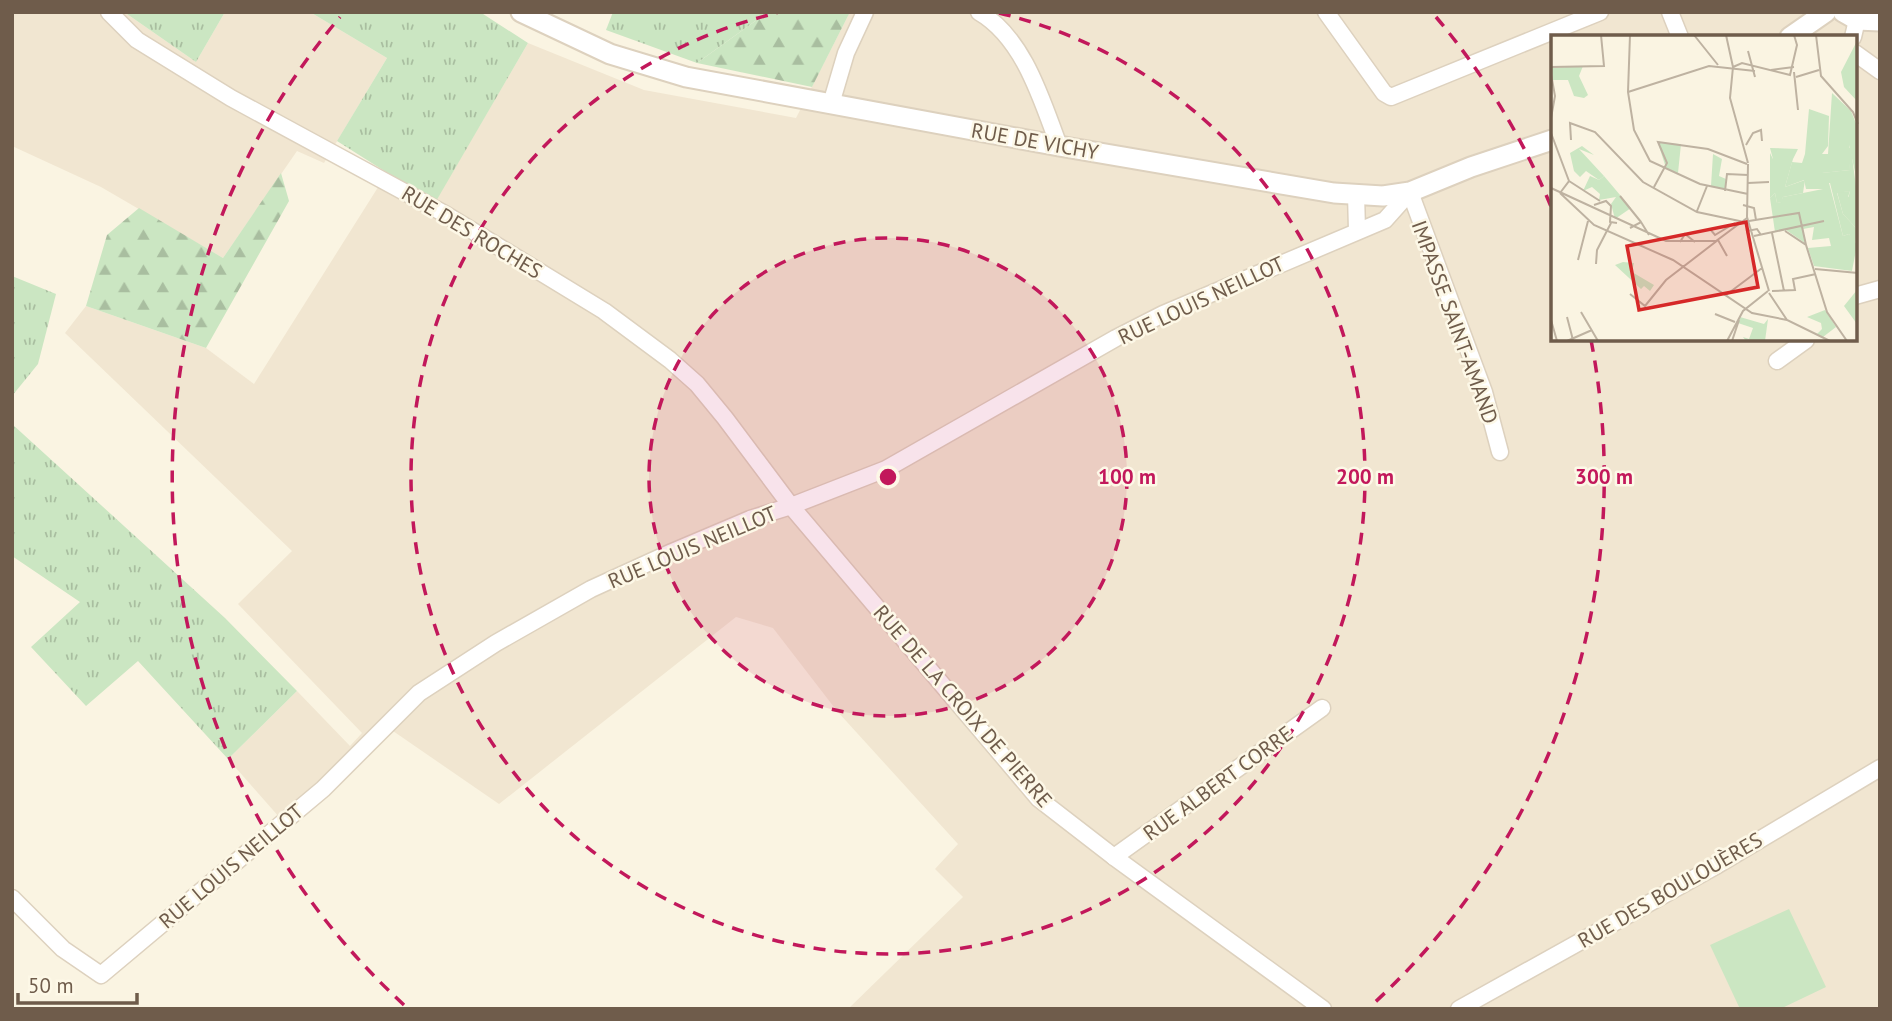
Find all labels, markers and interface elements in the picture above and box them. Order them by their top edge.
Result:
inset map [1551,35,1857,341]
street label: RUE DE VICHY [969,117,1101,166]
street label: RUE DES ROCHES [397,179,547,285]
street label: IMPASSE SAINT-AMAND [1406,216,1504,428]
street label: RUE LOUIS NEILLOT [1114,250,1289,350]
text: 100 m [1098,463,1156,490]
text: 200 m [1336,463,1394,490]
text: 300 m [1575,463,1633,490]
centre of rings [876,465,900,489]
street label: RUE LOUIS NEILLOT [604,499,781,595]
street label: RUE DE LA CROIX DE PIERRE [868,599,1058,813]
street label: RUE ALBERT CORRE [1138,720,1298,846]
street label: RUE LOUIS NEILLOT [153,797,309,934]
street label: RUE DES BOULOUÈRES [1573,826,1767,954]
scale bar [18,962,136,1006]
text: 50 m [28,972,74,999]

